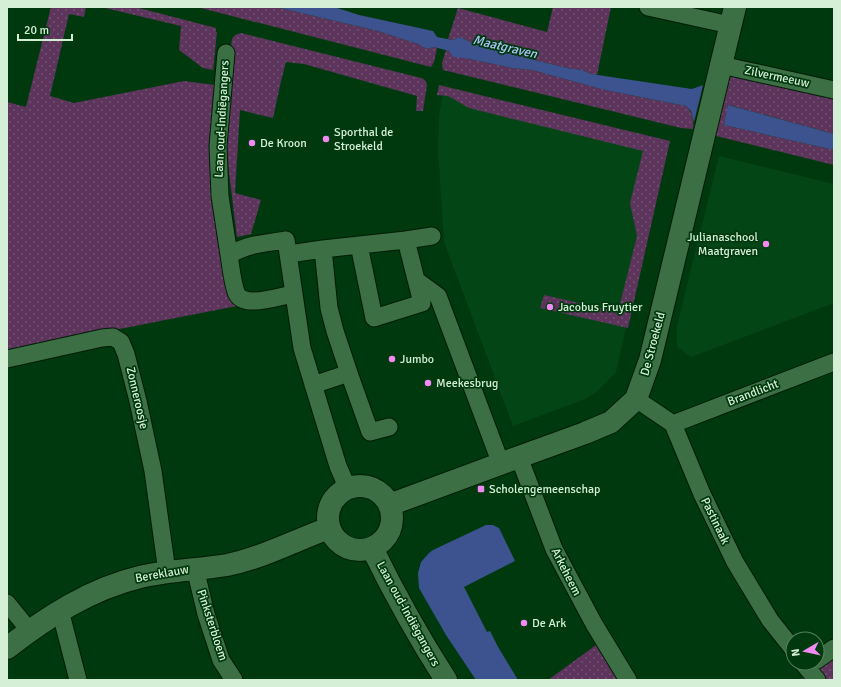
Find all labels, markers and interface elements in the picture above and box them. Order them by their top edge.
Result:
scale bar [18,16,72,42]
text: 20 m [24,23,49,38]
water label: Maatgraven [471,32,539,62]
street label: Laan oud-Indiëgangers [211,60,233,178]
street label: Zilvermeeuw [743,63,811,91]
place label: Sporthal de Stroekeld [334,125,393,154]
marker: Sporthal de Stroekeld [321,134,331,144]
place label: De Kroon [260,136,307,151]
marker: De Kroon [247,138,257,148]
place label: Julianaschool Maatgraven [687,230,758,259]
marker: Julianaschool Maatgraven [761,239,771,249]
place label: Jacobus Fruytier [558,300,643,315]
marker: Jacobus Fruytier [545,302,555,312]
street label: De Stroekeld [637,311,669,377]
place label: Jumbo [400,352,434,367]
marker: Jumbo [387,354,397,364]
street label: Zonneroosje [123,366,151,430]
place label: Meekesbrug [436,376,498,391]
street label: Brandlicht [725,376,781,410]
marker: Meekesbrug [423,378,433,388]
place label: Scholengemeenschap [489,482,600,497]
marker: Scholengemeenschap [476,484,486,494]
street label: Pastinaak [697,495,733,547]
street label: Arkeheem [548,546,584,598]
street label: Laan oud-Indiëgangers [373,559,443,669]
street label: Bereklauw [134,562,190,586]
street label: Pinksterbloem [193,588,231,662]
place label: De Ark [532,616,566,631]
marker: De Ark [519,618,529,628]
north arrow [785,631,825,671]
text: N [789,648,803,657]

